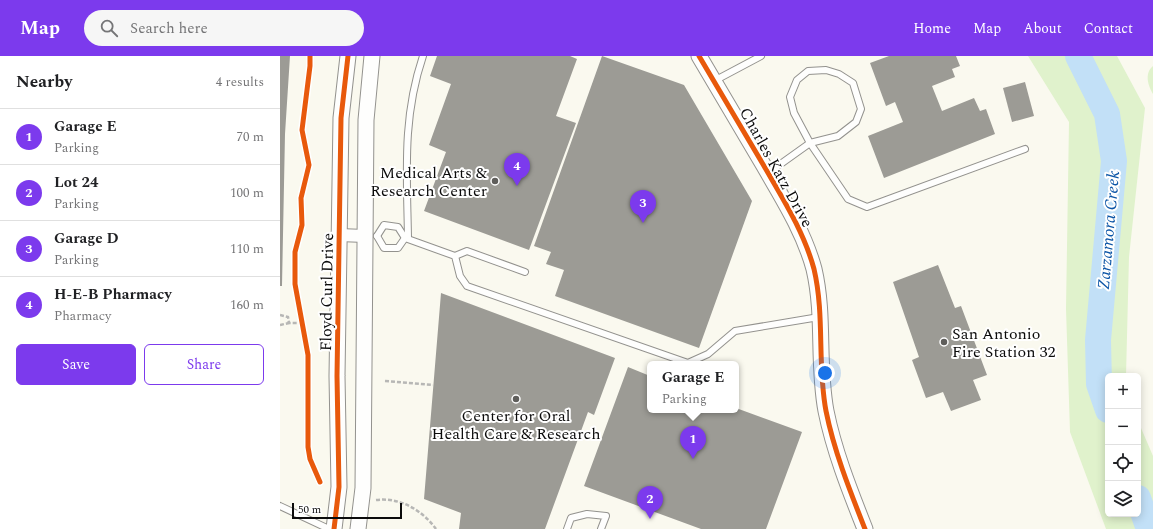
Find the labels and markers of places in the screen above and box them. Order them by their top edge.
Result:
pin: 4 [504,153,530,186]
place label: Medical Arts & Research Center [370,161,488,203]
marker: Medical Arts & Research Center [490,176,500,186]
pin: 3 [630,190,656,223]
place label: San Antonio Fire Station 32 [952,322,1056,364]
marker: San Antonio Fire Station 32 [939,337,949,347]
marker: Center for Oral Health Care & Research [511,394,521,404]
place label: Center for Oral Health Care & Research [431,404,601,446]
pin: 1 [680,426,706,459]
pin: 2 [637,486,663,519]

